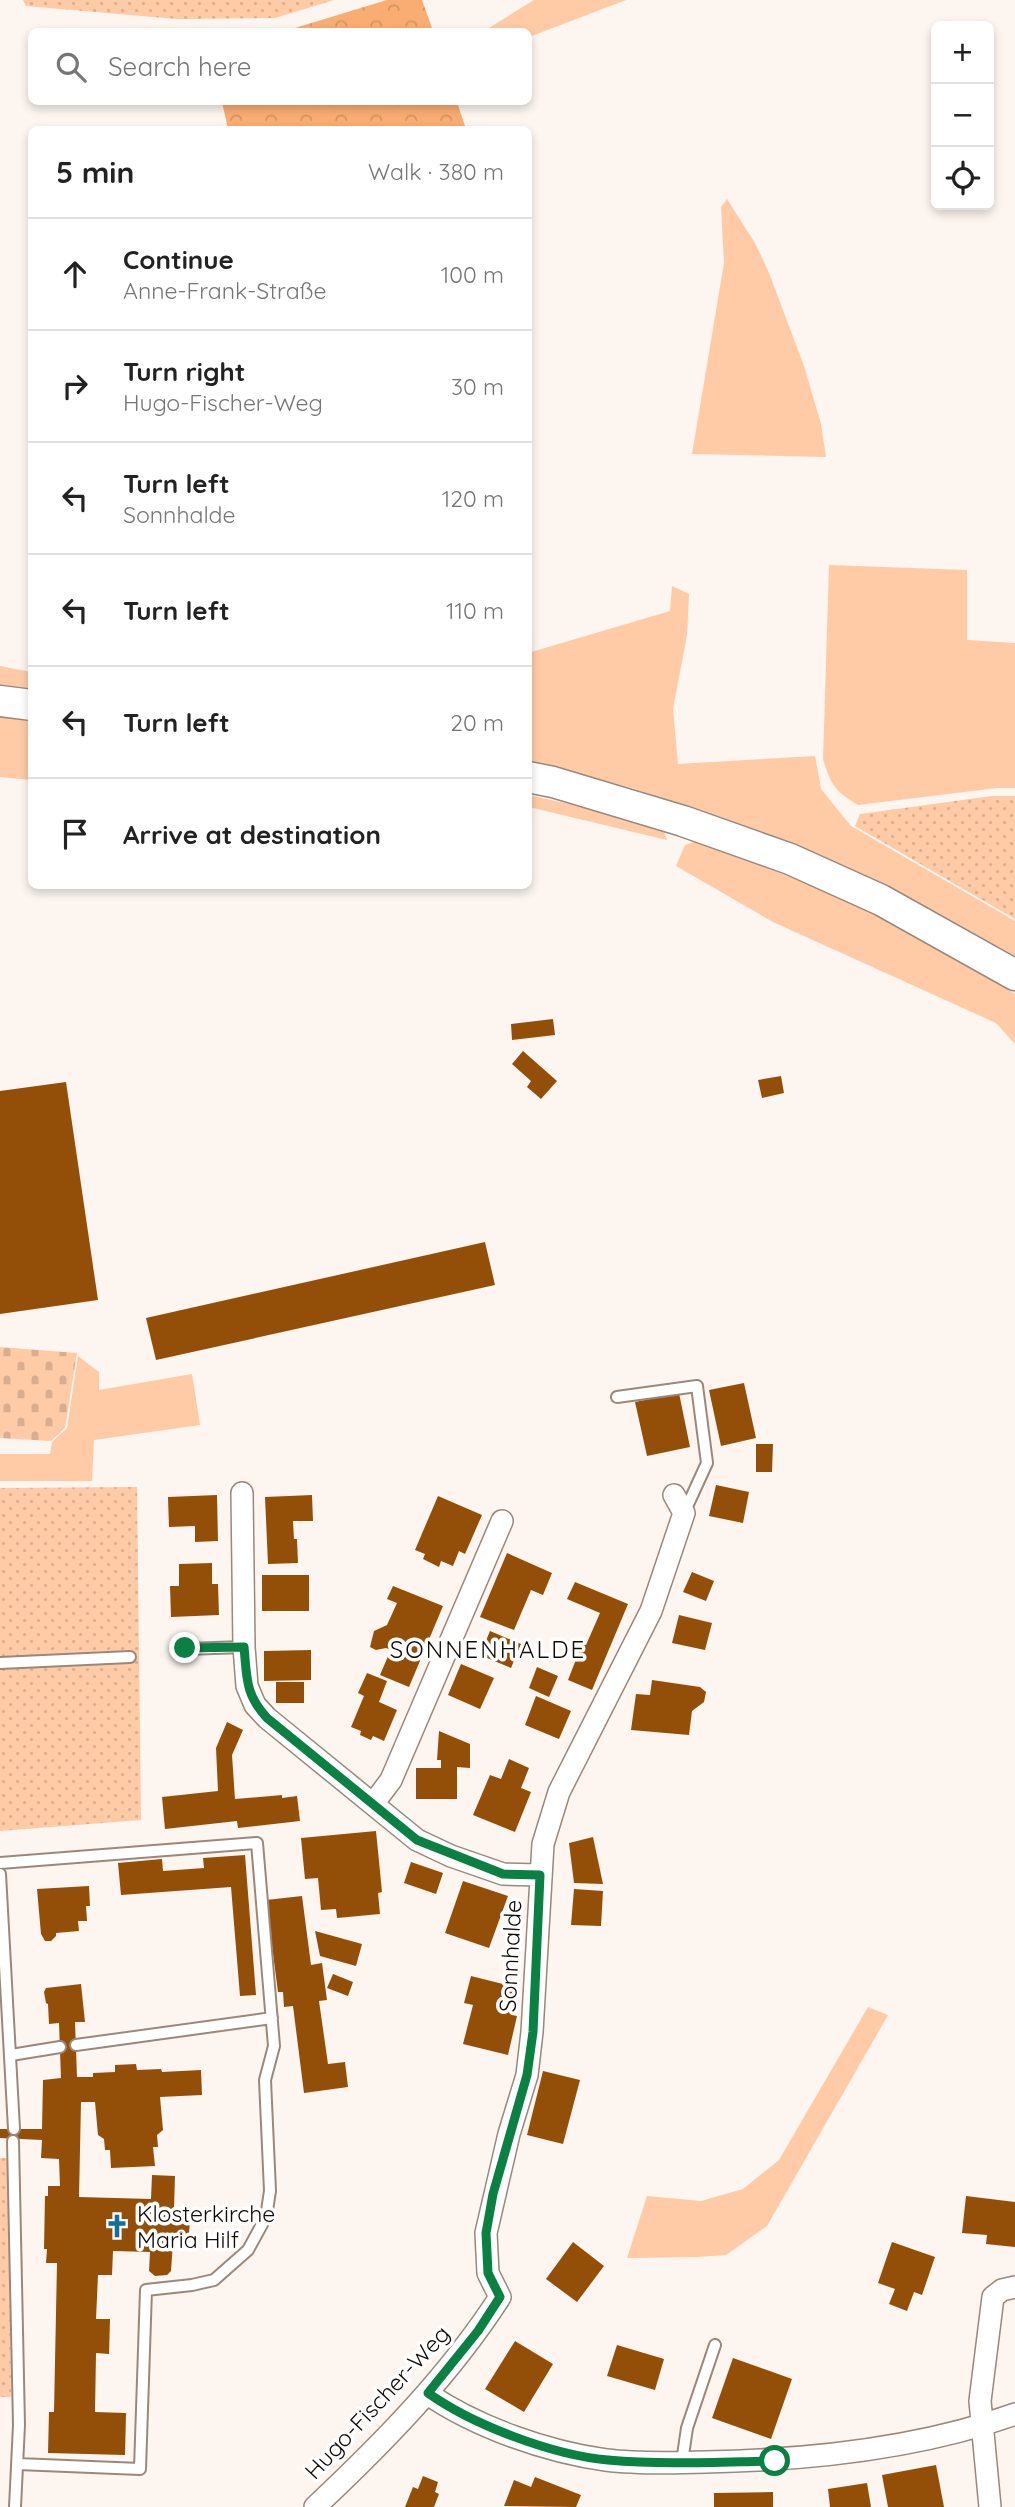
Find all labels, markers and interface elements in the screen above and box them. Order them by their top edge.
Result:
map controls [931,21,994,210]
button: + [931,21,994,84]
search box [28,28,532,105]
icon: search [52,48,90,86]
text: Search here [108,50,252,83]
button: − [931,84,994,147]
button: locate [931,147,994,210]
text: 5 min [56,153,134,191]
text: Walk · 380 m [368,157,504,186]
text: Continue [123,243,234,276]
icon: ahead [56,255,94,293]
text: 100 m [441,260,504,289]
text: Anne-Frank-Straße [123,276,327,305]
text: Turn right [123,355,245,388]
icon: right [56,367,94,405]
text: 30 m [451,372,504,401]
text: Hugo-Fischer-Weg [123,388,323,417]
text: Turn left [123,467,230,500]
icon: left [56,479,94,517]
text: 120 m [442,484,504,513]
text: Sonnhalde [123,500,235,529]
icon: left [56,591,94,629]
text: Turn left [123,594,230,627]
text: 110 m [446,596,504,625]
icon: left [56,703,94,741]
text: Turn left [123,706,230,739]
text: 20 m [450,708,504,737]
icon: arrive [56,815,94,853]
text: Arrive at destination [123,818,381,851]
route end [169,1632,200,1663]
district label: SONNENHALDE [390,1634,586,1664]
street label: Sonnhalde [493,1899,527,2013]
place label: Klosterkirche Maria Hilf [137,2199,275,2254]
church icon: Klosterkirche Maria Hilf [103,2212,131,2240]
street label: Hugo-Fischer-Weg [298,2319,456,2485]
route start [759,2445,790,2476]

